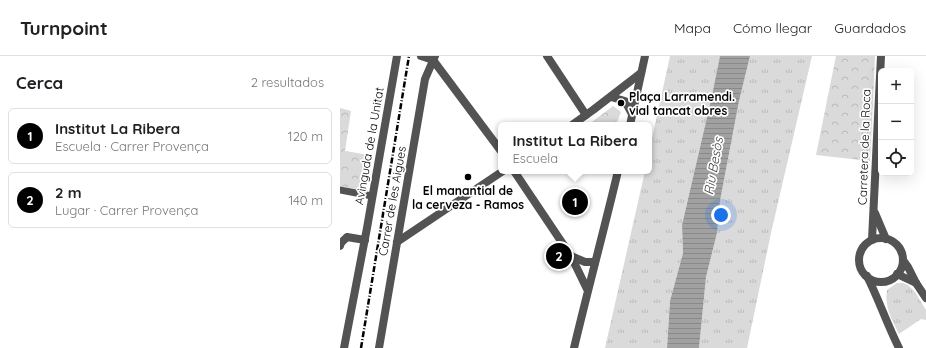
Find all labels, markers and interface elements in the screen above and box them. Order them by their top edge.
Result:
text: Turnpoint [20,16,108,40]
text: Mapa [674,19,711,37]
text: Cómo llegar [733,19,812,37]
text: Guardados [834,19,906,37]
map controls [878,68,914,176]
button: + [878,68,914,104]
text: Cerca [16,72,63,93]
text: 2 resultados [251,74,324,90]
street label: Avinguda de la Unitat [351,86,387,206]
place label: Plaça Larramendi. vial tancat obres [629,89,735,118]
street label: Carretera de la Roca [854,89,874,205]
marker: Plaça Larramendi. vial tancat obres [616,98,626,108]
button: − [878,104,914,140]
text: Institut La Ribera [55,119,180,138]
popup [498,122,652,174]
text: 1 [27,128,33,144]
text: 120 m [288,128,323,144]
text: Institut La Ribera [512,131,638,150]
water label: Riu Besòs [700,135,726,196]
text: Escuela · Carrer Provença [55,138,209,154]
button: locate [878,140,914,176]
street label: Carrer de les Aigues [375,144,409,257]
text: Escuela [512,150,558,166]
marker: El manantial de la cerveza - Ramos [463,172,473,182]
text: 2 m [55,183,82,202]
place label: El manantial de la cerveza - Ramos [412,183,524,212]
pin: 1 [562,187,588,217]
text: 2 [26,192,34,208]
text: 140 m [288,192,323,208]
text: Lugar · Carrer Provença [55,202,198,218]
your location [711,205,731,225]
pin: 2 [546,241,572,271]

